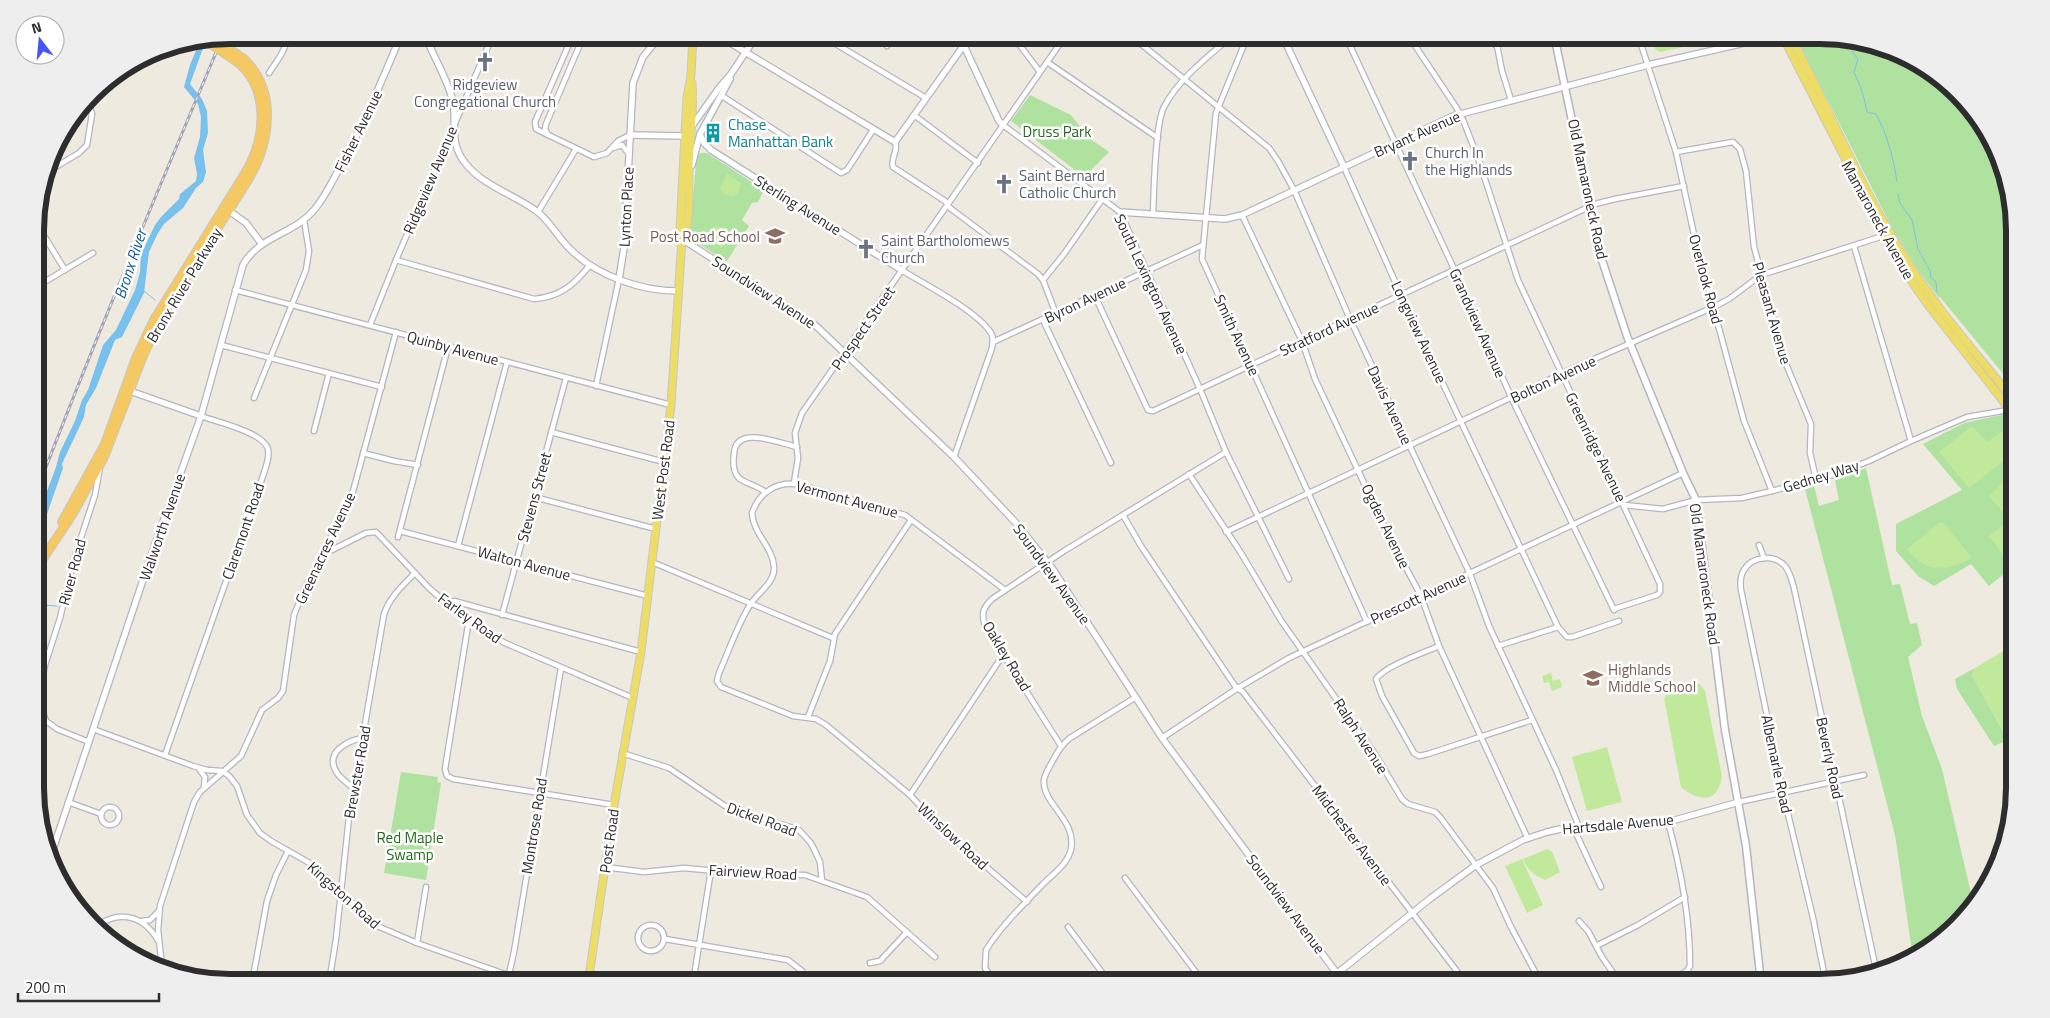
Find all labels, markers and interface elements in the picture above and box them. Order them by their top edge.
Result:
north arrow [15,15,65,65]
text: N [29,16,44,38]
church icon: Ridgeview Congregational Church [474,51,496,73]
place label: Ridgeview Congregational Church [414,73,556,113]
street label: Fisher Avenue [328,86,388,176]
street label: Bryant Avenue [1370,105,1464,163]
place label: Chase Manhattan Bank [728,113,833,153]
street label: Old Mamaroneck Road [1562,117,1614,261]
park label: Druss Park [1023,120,1091,143]
street label: Ridgeview Avenue [397,122,463,238]
building icon: Chase Manhattan Bank [702,122,724,144]
place label: Church In the Highlands [1425,141,1512,181]
church icon: Church In the Highlands [1399,150,1421,172]
street label: Mamaroneck Avenue [1836,156,1920,284]
place label: Saint Bernard Catholic Church [1019,164,1116,204]
street label: Lynton Place [612,166,640,248]
street label: Sterling Avenue [750,169,846,241]
church icon: Saint Bernard Catholic Church [993,173,1015,195]
street label: South Lexington Avenue [1108,210,1194,358]
street label: Bronx River Parkway [140,223,228,347]
water label: Bronx River [107,224,153,302]
place label: Post Road School [650,225,760,248]
school or university icon: Post Road School [764,225,786,247]
place label: Saint Bartholomews Church [881,229,1009,269]
street label: Overlook Road [1683,232,1729,326]
church icon: Saint Bartholomews Church [855,238,877,260]
street label: Soundview Avenue [708,250,820,334]
street label: Pleasant Avenue [1746,259,1798,367]
street label: Grandview Avenue [1444,265,1512,381]
street label: Byron Avenue [1040,271,1130,329]
street label: Longview Avenue [1385,277,1453,387]
street label: Prospect Street [825,281,901,375]
street label: Smith Avenue [1208,290,1266,380]
street label: Stratford Avenue [1276,296,1382,362]
street label: Quinby Avenue [404,325,502,371]
street label: Bolton Avenue [1506,349,1600,409]
street label: Davis Avenue [1362,362,1418,448]
street label: Greenridge Avenue [1559,388,1633,506]
street label: West Post Road [645,419,681,521]
street label: Stevens Street [511,449,557,545]
street label: Gedney Way [1780,454,1862,498]
street label: Walworth Avenue [133,470,191,584]
street label: Vermont Avenue [793,474,901,524]
street label: Claremont Road [216,479,270,583]
street label: Ogden Avenue [1356,480,1416,572]
street label: Greenacres Avenue [289,488,361,608]
street label: Old Mamaroneck Road [1684,502,1726,646]
street label: Soundview Avenue [1008,519,1096,629]
street label: River Road [52,536,92,608]
street label: Walton Avenue [475,540,573,586]
street label: Prescott Avenue [1366,566,1470,630]
street label: Farley Road [433,587,507,649]
street label: Oakley Road [977,616,1037,696]
place label: Highlands Middle School [1608,658,1696,698]
school or university icon: Highlands Middle School [1582,667,1604,689]
street label: Ralph Avenue [1328,694,1394,778]
street label: Albemarle Road [1755,713,1799,815]
street label: Beverly Road [1810,715,1850,801]
street label: Brewster Road [338,724,376,820]
street label: Montrose Road [515,776,553,876]
street label: Midchester Avenue [1306,780,1398,890]
street label: Dickel Road [724,796,800,842]
street label: Winslow Road [912,797,994,875]
street label: Post Road [593,807,625,875]
street label: Hartsdale Avenue [1561,808,1675,840]
park label: Red Maple Swamp [377,826,443,866]
street label: Soundview Avenue [1241,849,1331,959]
street label: Kingston Road [302,856,386,934]
street label: Fairview Road [708,858,798,886]
scale bar [18,970,159,1002]
text: 200 m [25,976,66,999]

